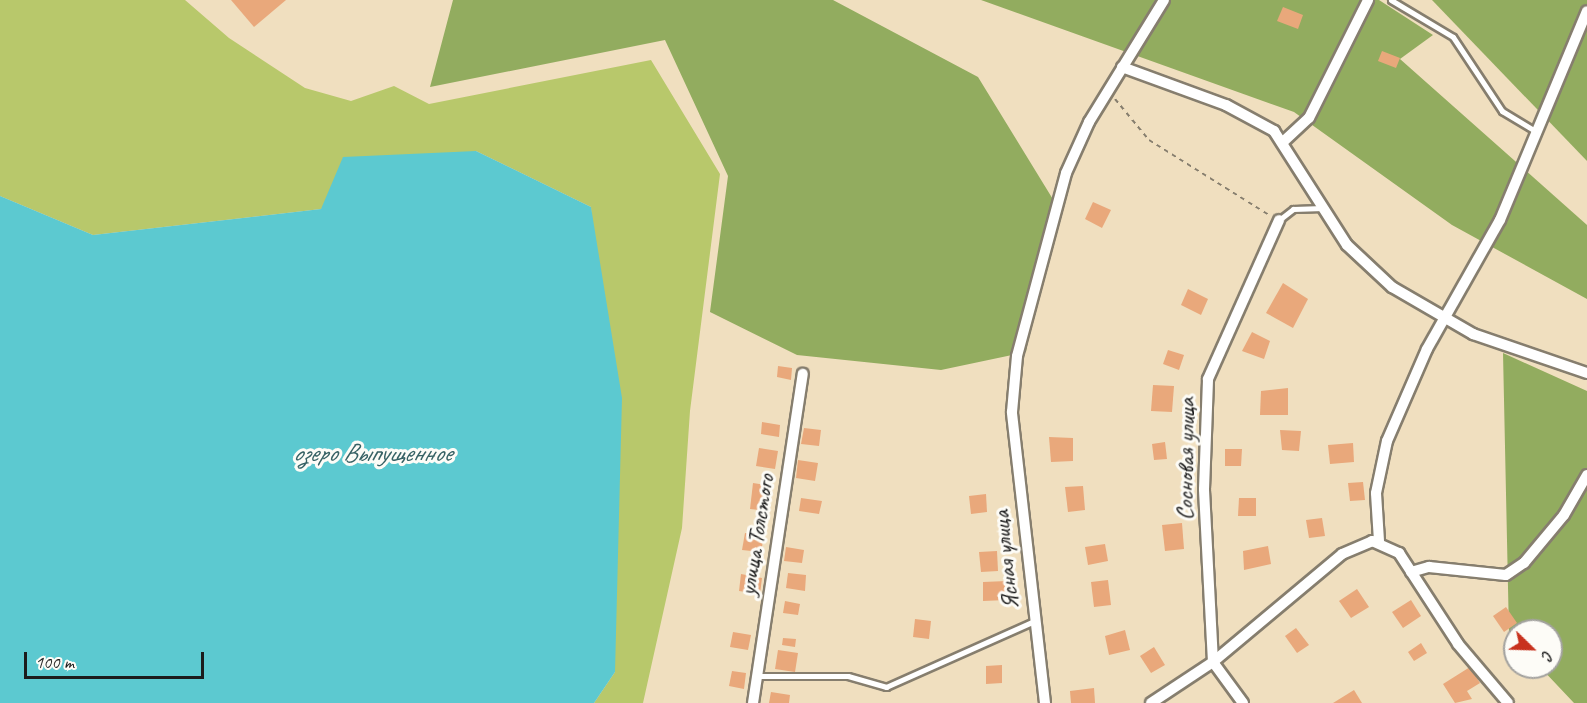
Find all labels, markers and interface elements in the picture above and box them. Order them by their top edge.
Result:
street label: Сосновая улица [1171,397,1201,521]
water label: озеро Выпущенное [293,437,451,469]
street label: улица Толстого [733,472,781,598]
street label: Ясная улица [986,508,1026,612]
north arrow [1503,619,1563,679]
scale bar [27,640,207,678]
text: С [1537,648,1558,663]
text: 100 m [35,651,74,673]

